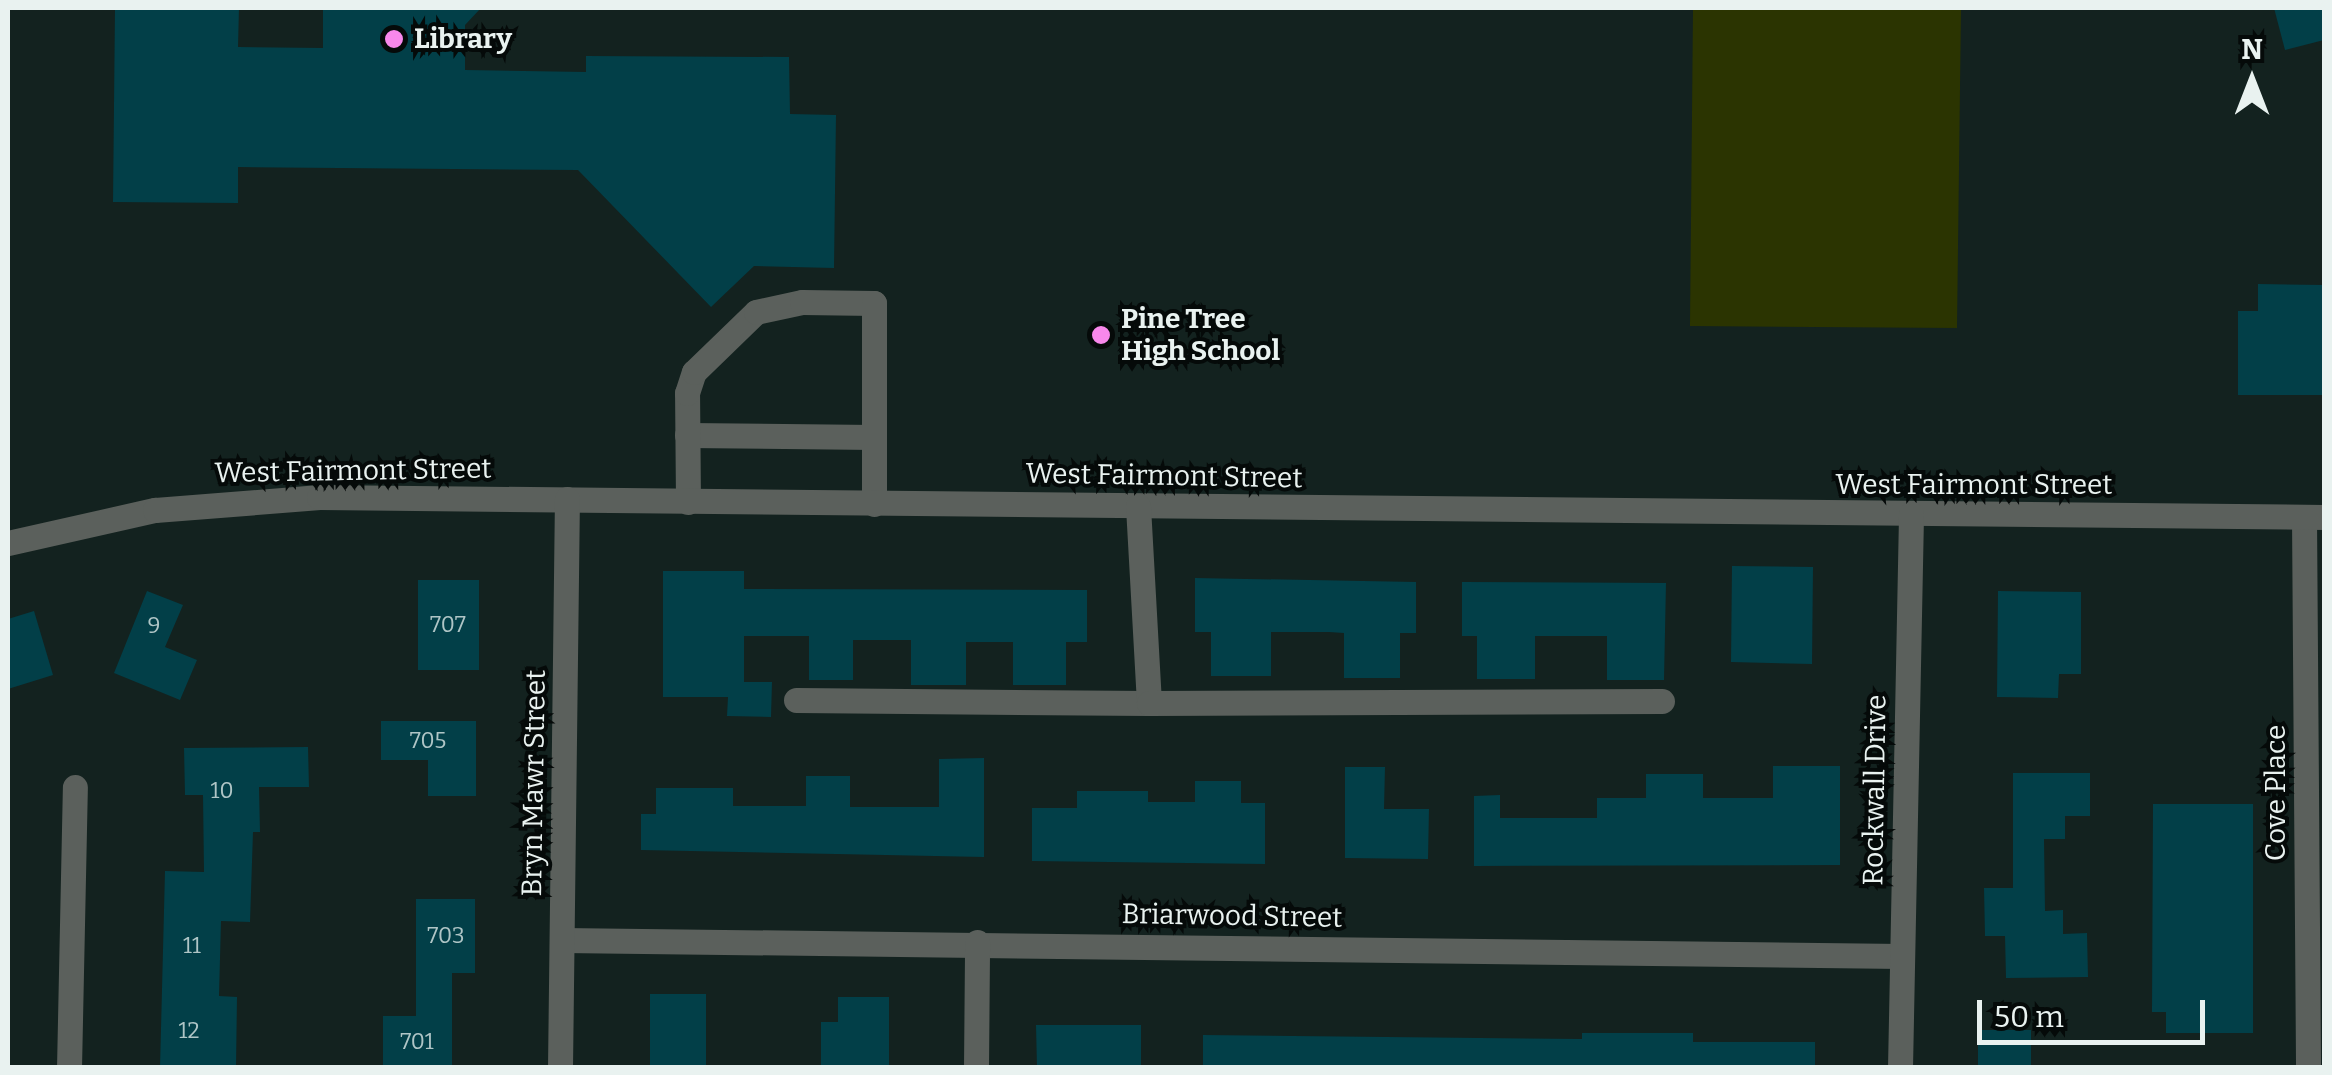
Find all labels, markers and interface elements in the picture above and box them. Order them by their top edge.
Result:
place label: Library [414,22,512,56]
marker: Library [383,28,405,50]
north arrow [2202,30,2302,130]
text: N [2241,33,2263,66]
place label: Pine Tree High School [1121,302,1280,368]
marker: Pine Tree High School [1090,324,1112,346]
street label: West Fairmont Street [214,452,492,490]
street label: West Fairmont Street [1025,457,1303,495]
street label: West Fairmont Street [1836,468,2112,502]
house number: 707 [430,612,466,638]
house number: 9 [148,613,160,639]
street label: Bryn Mawr Street [515,669,553,897]
street label: Rockwall Drive [1857,694,1893,886]
street label: Cove Place [2259,725,2293,861]
house number: 705 [410,728,446,754]
house number: 10 [210,778,234,804]
street label: Briarwood Street [1121,897,1343,935]
house number: 703 [427,923,465,949]
house number: 11 [183,933,201,959]
scale bar [1982,980,2210,1042]
text: 50 m [1994,999,2064,1035]
house number: 12 [179,1018,199,1044]
house number: 701 [400,1029,434,1055]

